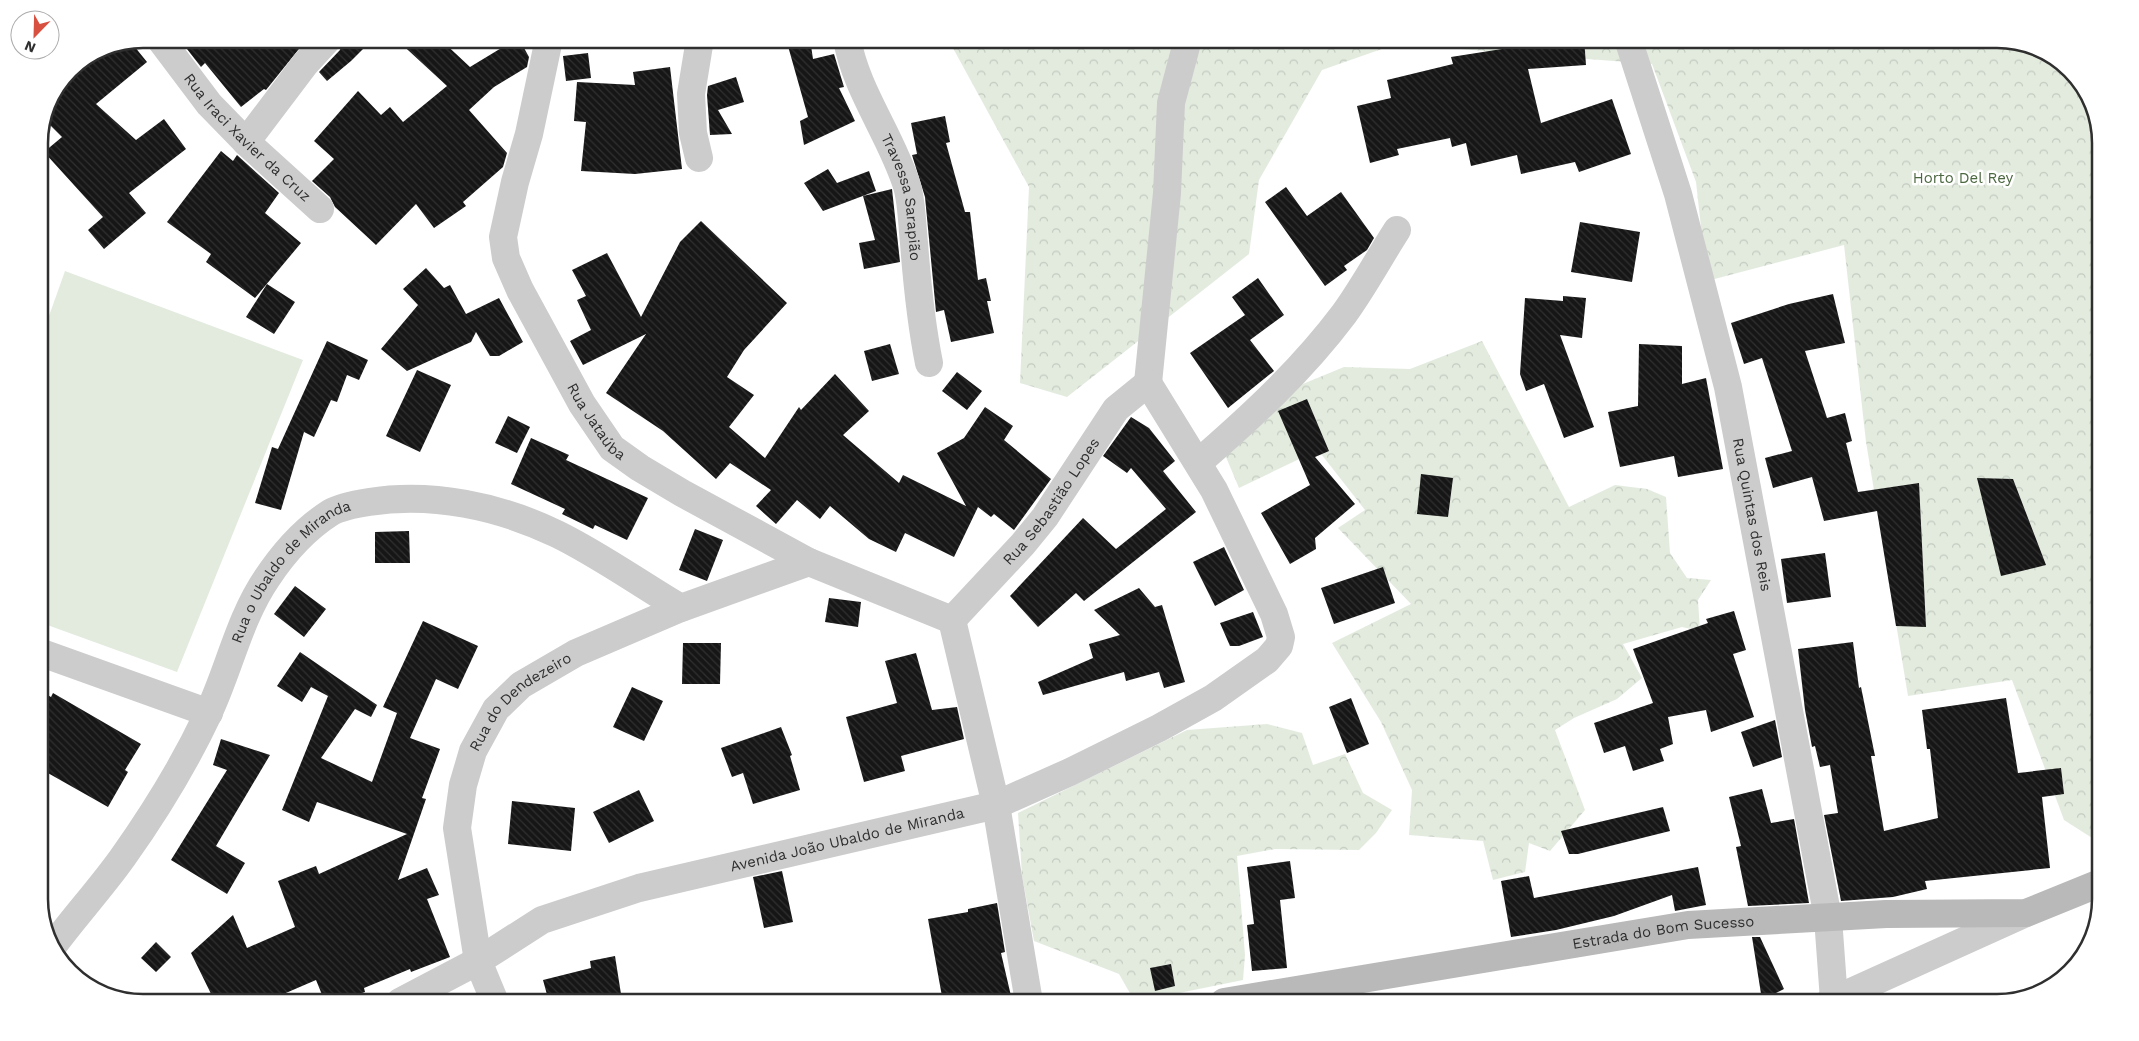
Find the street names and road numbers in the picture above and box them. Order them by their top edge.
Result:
street label: Rua Iraci Xavier da Cruz [180,70,315,205]
street label: Travessa Sarapião [877,131,924,261]
street label: Rua Jataúba [563,380,630,464]
street label: Rua Sebastião Lopes [999,434,1104,569]
street label: Rua Quintas dos Reis [1729,436,1775,593]
street label: Rua o Ubaldo de Miranda [227,497,353,646]
street label: Rua do Dendezeiro [466,649,575,754]
street label: Avenida João Ubaldo de Miranda [728,804,966,876]
street label: Estrada do Bom Sucesso [1571,912,1755,953]

